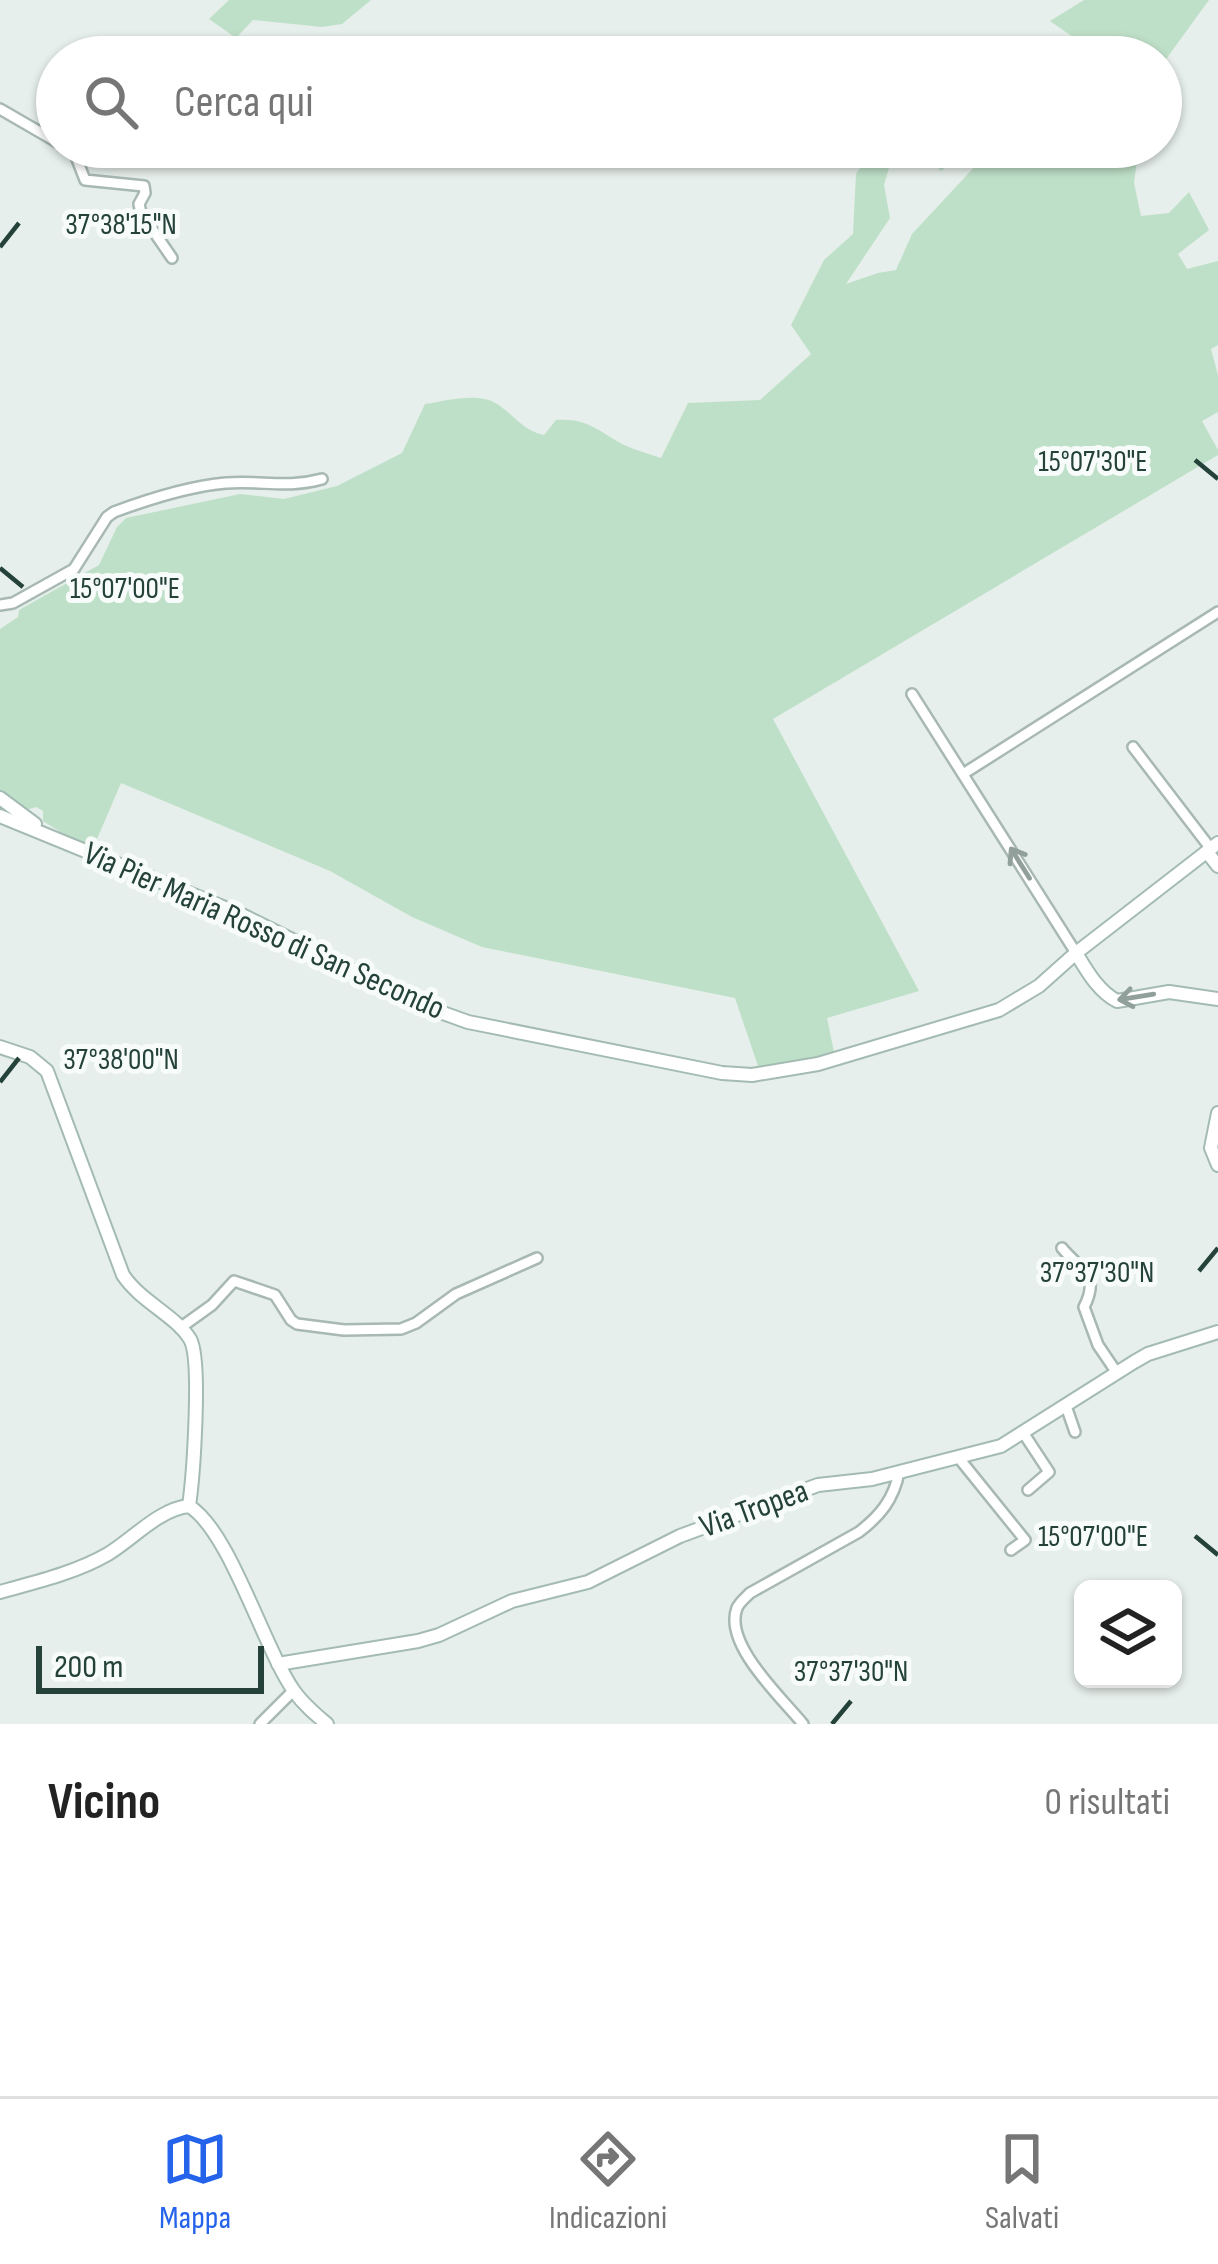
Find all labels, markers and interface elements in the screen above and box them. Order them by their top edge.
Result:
search box [36,36,1182,168]
icon: search [78,69,144,135]
text: Cerca qui [174,75,314,130]
text: 37°38'15"N [65,207,177,243]
text: 15°07'30"E [1038,444,1148,480]
text: 15°07'00"E [70,571,180,607]
street label: Via Pier Maria Rosso di San Secondo [77,833,451,1029]
one-way arrow [1008,847,1032,881]
one-way arrow [1117,987,1156,1010]
text: 37°38'00"N [63,1042,179,1078]
text: 37°37'30"N [1040,1255,1154,1291]
street label: Via Tropea [694,1471,814,1547]
text: 15°07'00"E [1038,1519,1148,1555]
map controls [1074,1580,1182,1688]
button: layers [1074,1580,1182,1688]
scale bar [36,1640,264,1693]
text: 200 m [54,1647,123,1687]
text: 37°37'30"N [794,1654,908,1690]
text: Vicino [48,1772,160,1833]
text: 0 risultati [1045,1779,1170,1826]
tab: Mappa [159,2126,231,2238]
tab: Indicazioni [549,2126,667,2238]
tab: Salvati [985,2126,1059,2238]

